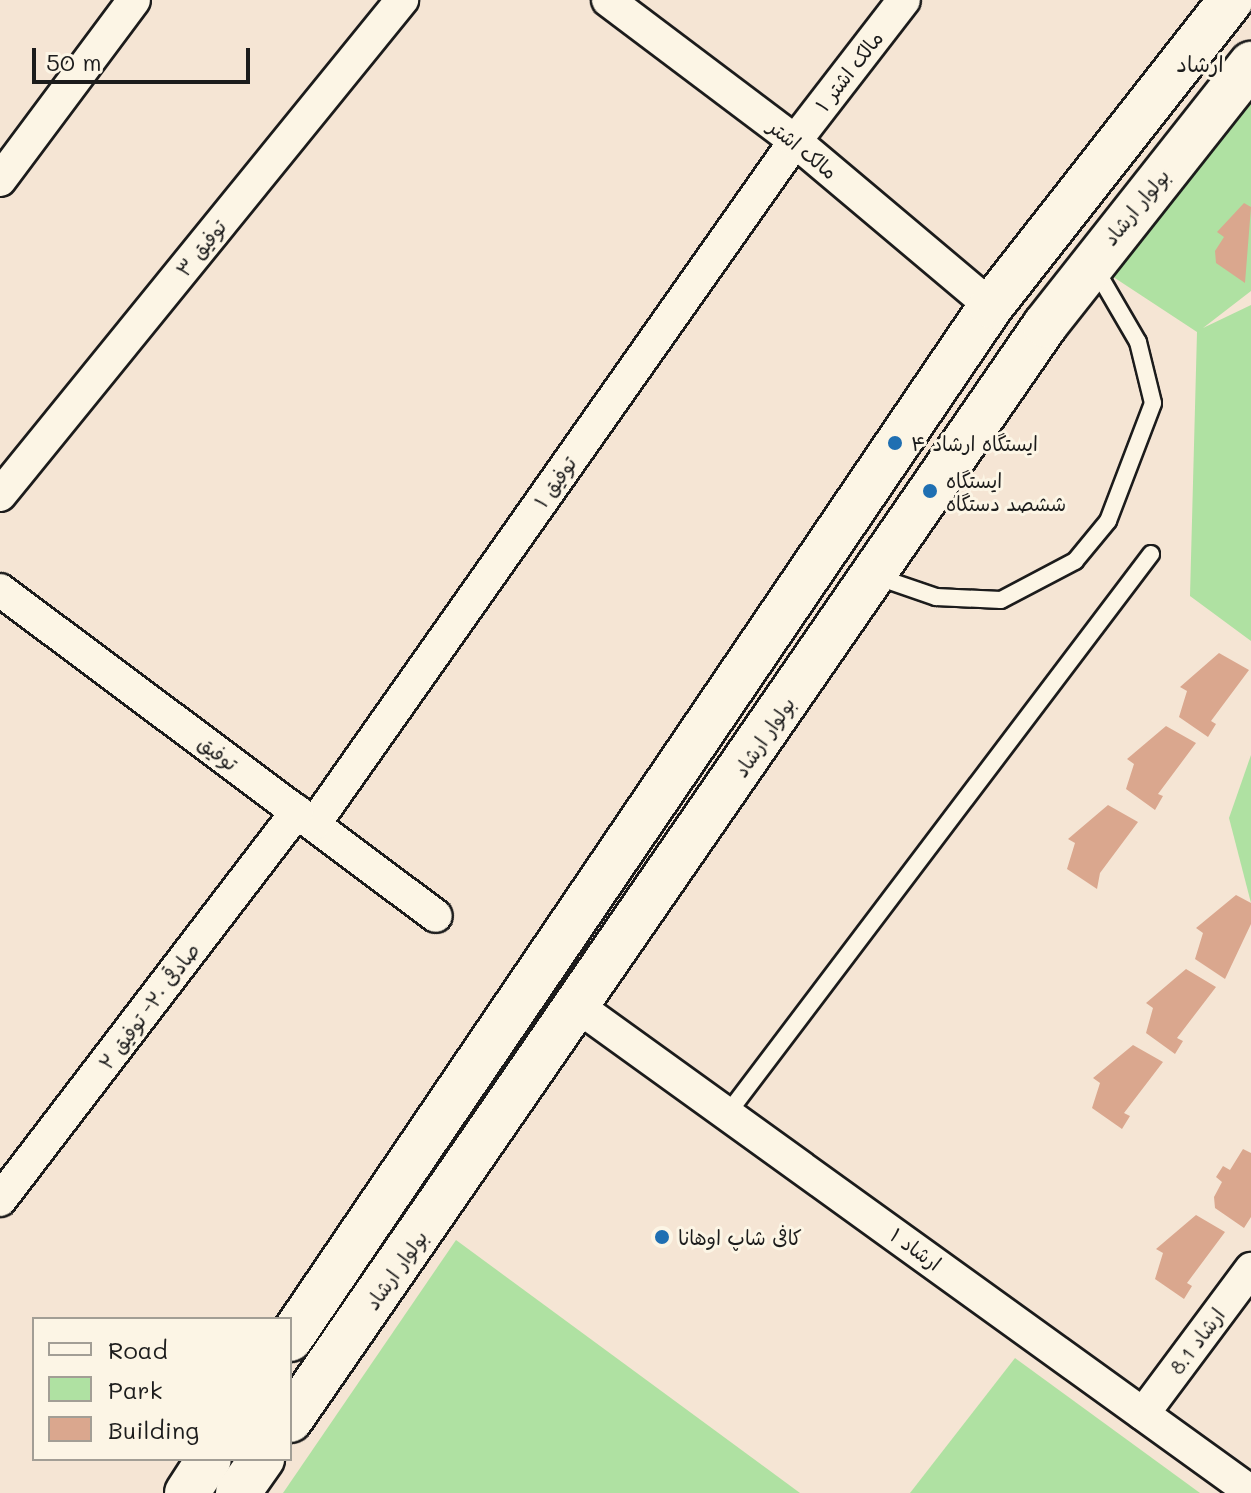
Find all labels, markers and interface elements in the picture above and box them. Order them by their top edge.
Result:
street label: مالک اشتر ۱ [810,26,888,116]
scale bar [36,32,254,82]
text: 50 m [46,46,102,77]
district label: ارشاد [1176,51,1224,77]
street label: مالک اشتر [764,114,842,184]
street label: بولوار ارشاد [1098,164,1174,250]
street label: توفیق ۳ [171,215,231,281]
place label: ایستگاه ارشاد ۴ [911,431,1038,455]
marker: ایستگاه ارشاد ۴ [886,434,904,452]
street label: توفیق ۱ [529,452,581,512]
place label: ایستگاه ششصد دستگاه [946,468,1066,515]
marker: ایستگاه ششصد دستگاه [921,482,939,500]
street label: بولوار ارشاد [728,692,800,782]
street label: توفیق [194,730,242,776]
street label: صادقی ۲۰- توفیق ۲ [94,938,204,1074]
street label: ارشاد ۱ [886,1223,946,1275]
place label: کافی شاپ اوهانا [678,1225,802,1249]
street label: بولوار ارشاد [360,1226,432,1314]
marker: کافی شاپ اوهانا [653,1228,671,1246]
street label: ارشاد 8.1 [1164,1303,1230,1379]
legend [32,1317,292,1461]
text: Road [108,1334,168,1365]
text: Park [108,1374,162,1405]
text: Building [108,1414,199,1445]

